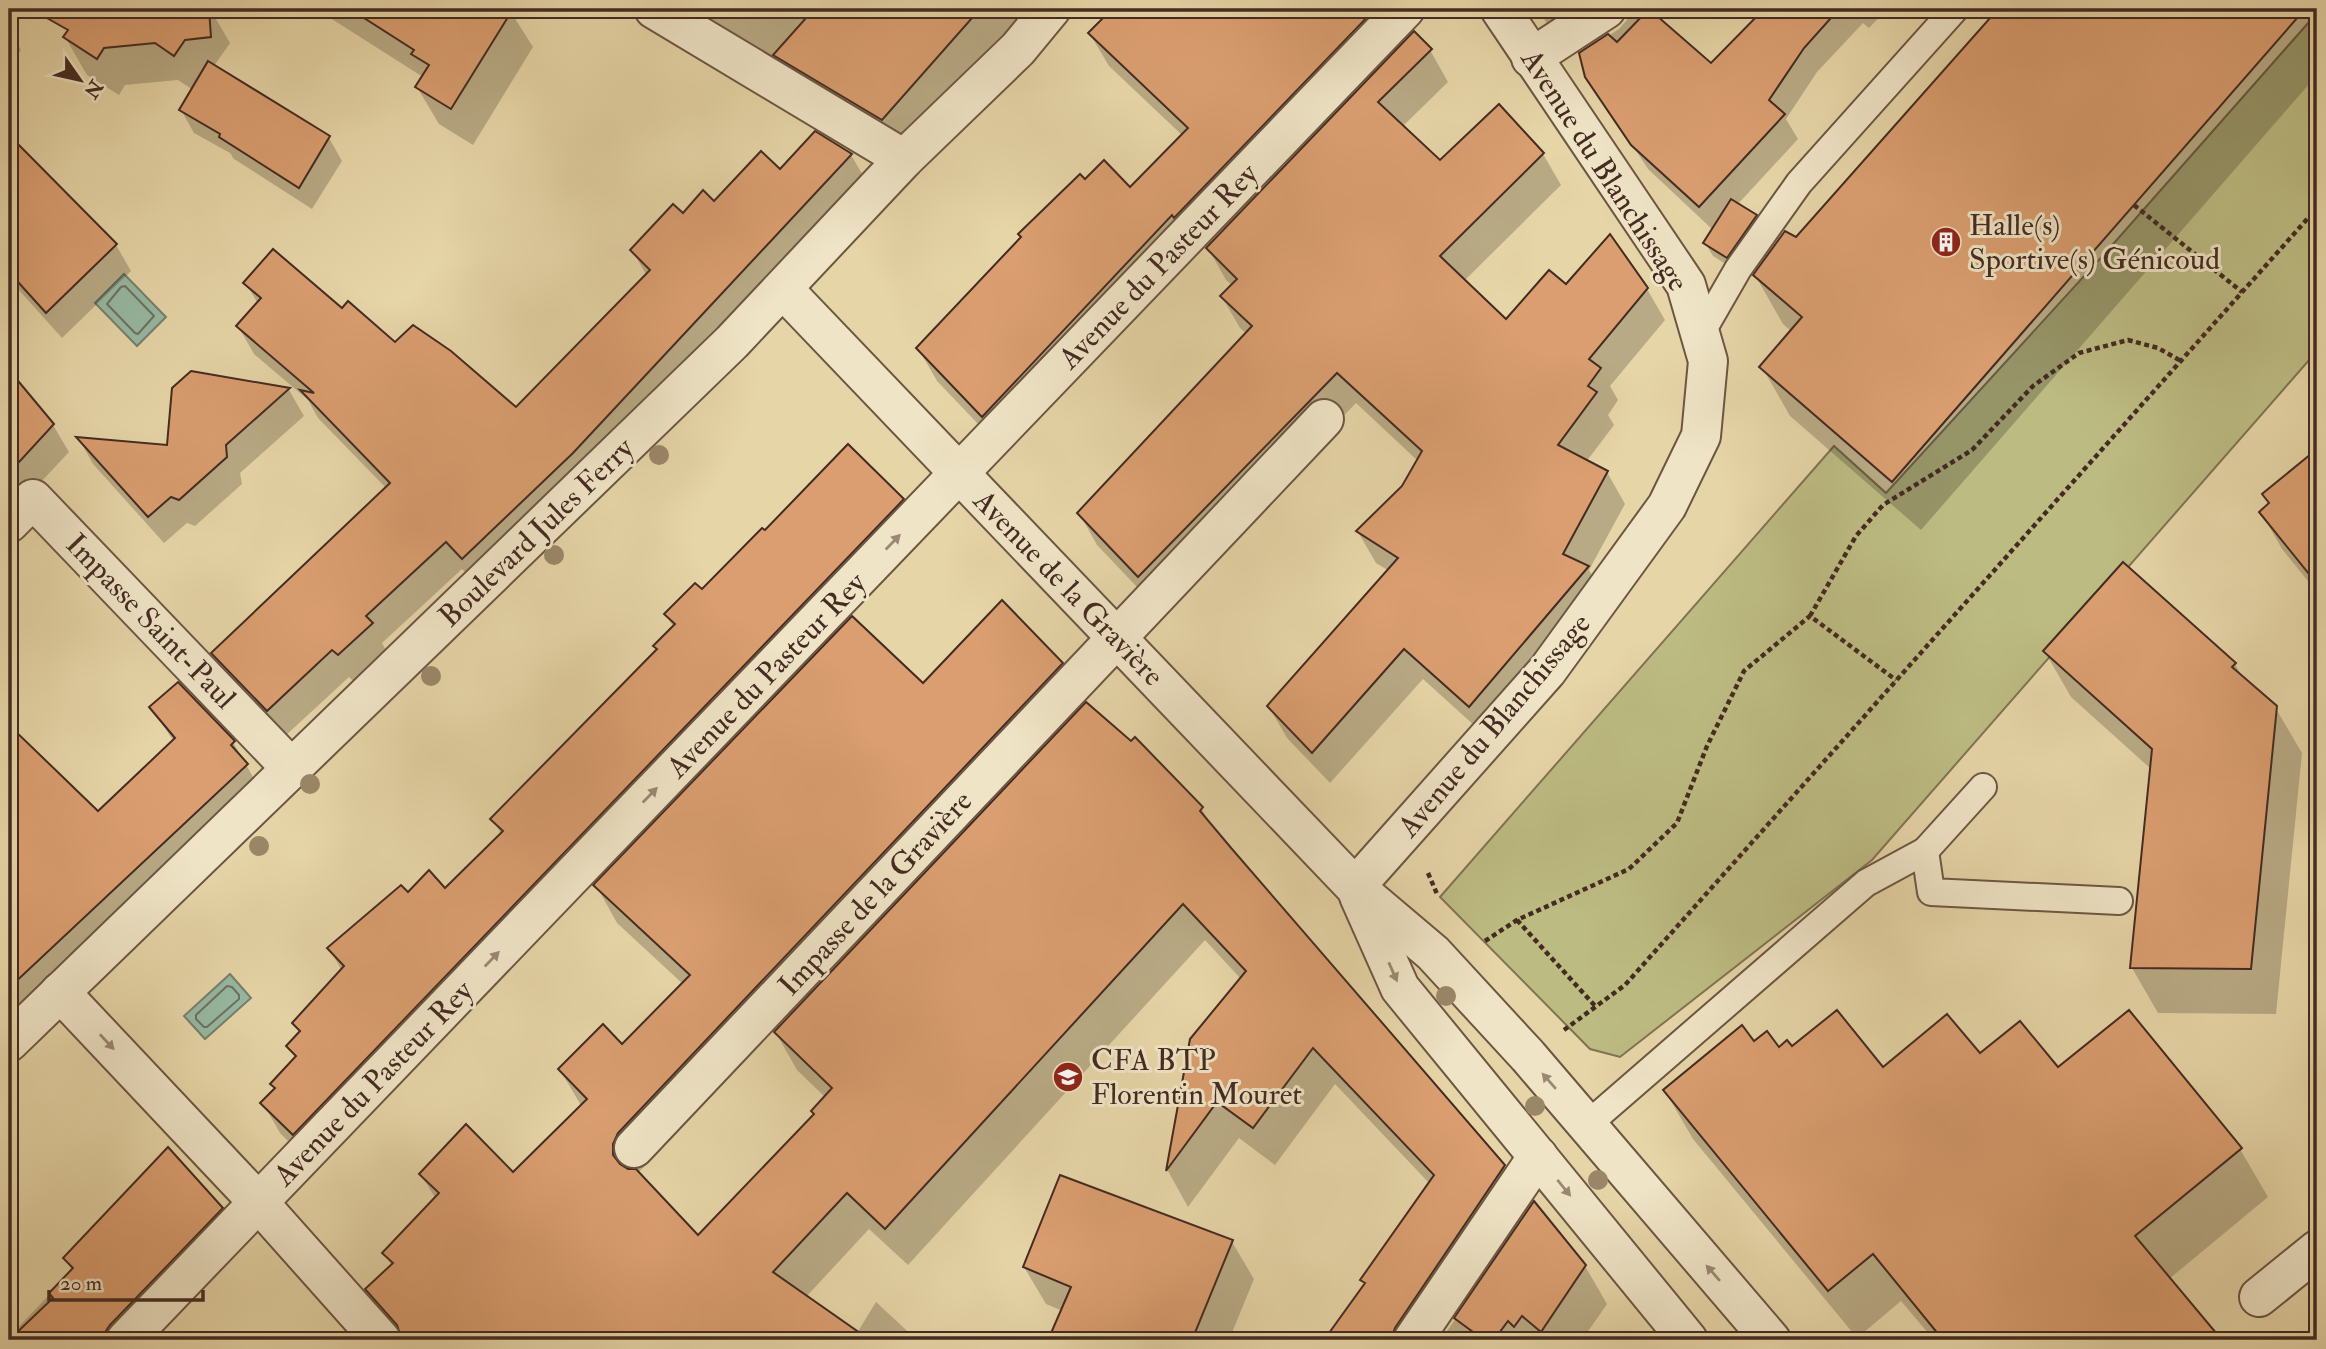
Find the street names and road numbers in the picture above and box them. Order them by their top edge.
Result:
street label: Avenue du Blanchissage [1512,42,1697,298]
street label: Avenue du Pasteur Rey [1050,155,1267,378]
street label: Boulevard Jules Ferry [431,429,642,635]
street label: Avenue de la Gravière [965,482,1172,694]
street label: Impasse Saint-Paul [58,526,244,717]
street label: Avenue du Pasteur Rey [658,564,875,787]
street label: Avenue du Blanchissage [1389,606,1599,846]
street label: Impasse de la Gravière [771,783,980,1004]
street label: Avenue du Pasteur Rey [265,972,482,1195]

